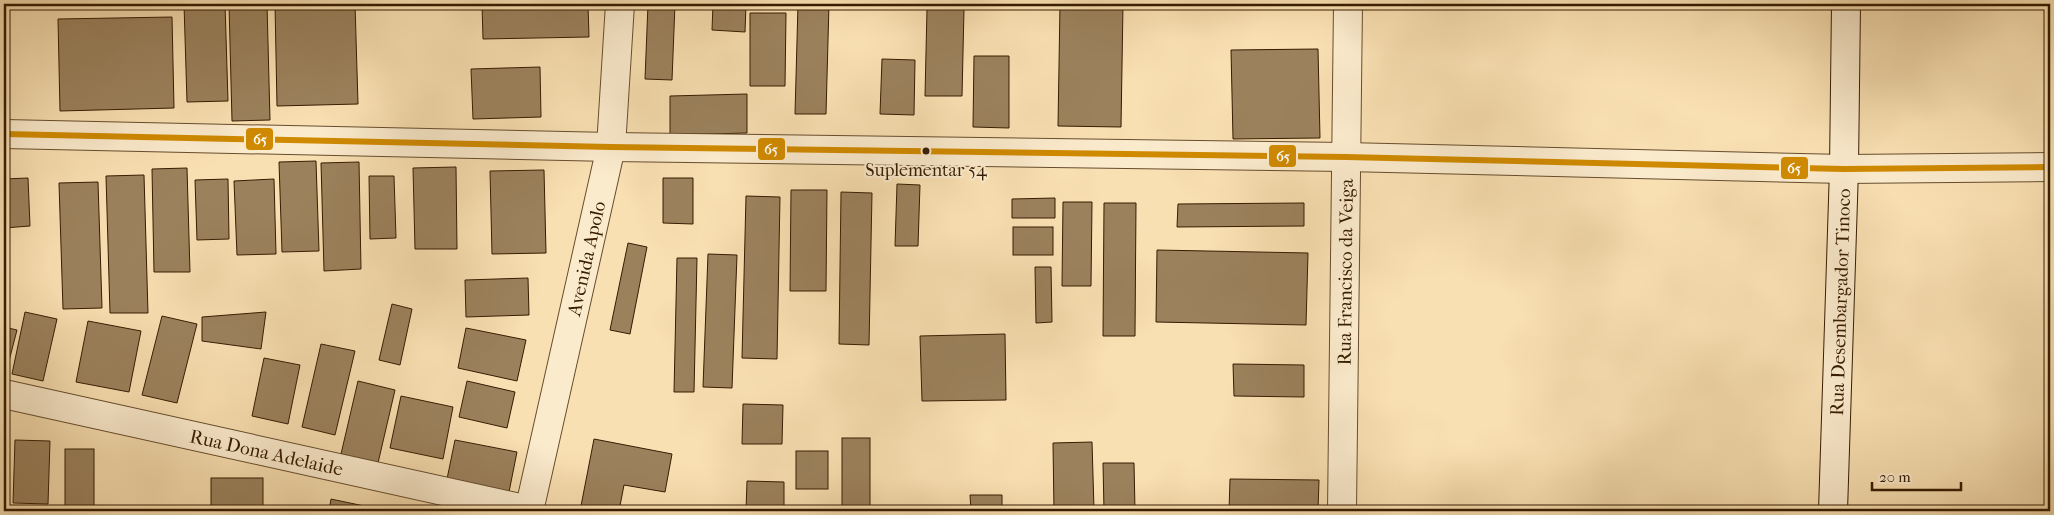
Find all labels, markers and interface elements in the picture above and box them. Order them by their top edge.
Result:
line badge: 65 [245,127,274,151]
text: 65 [253,131,267,148]
line badge: 65 [757,137,786,161]
text: 65 [764,141,778,158]
line badge: 65 [1268,144,1297,168]
marker: Suplementar 54 [921,146,931,156]
text: 65 [1276,148,1290,165]
line badge: 65 [1780,156,1809,180]
place label: Suplementar 54 [865,160,987,181]
text: 65 [1787,160,1801,177]
street label: Rua Francisco da Veiga [1334,178,1358,366]
street label: Rua Desembargador Tinoco [1826,188,1855,416]
street label: Avenida Apolo [563,199,611,319]
street label: Rua Dona Adelaide [188,425,345,481]
scale bar [1872,460,1960,492]
text: 20 m [1879,468,1911,486]

